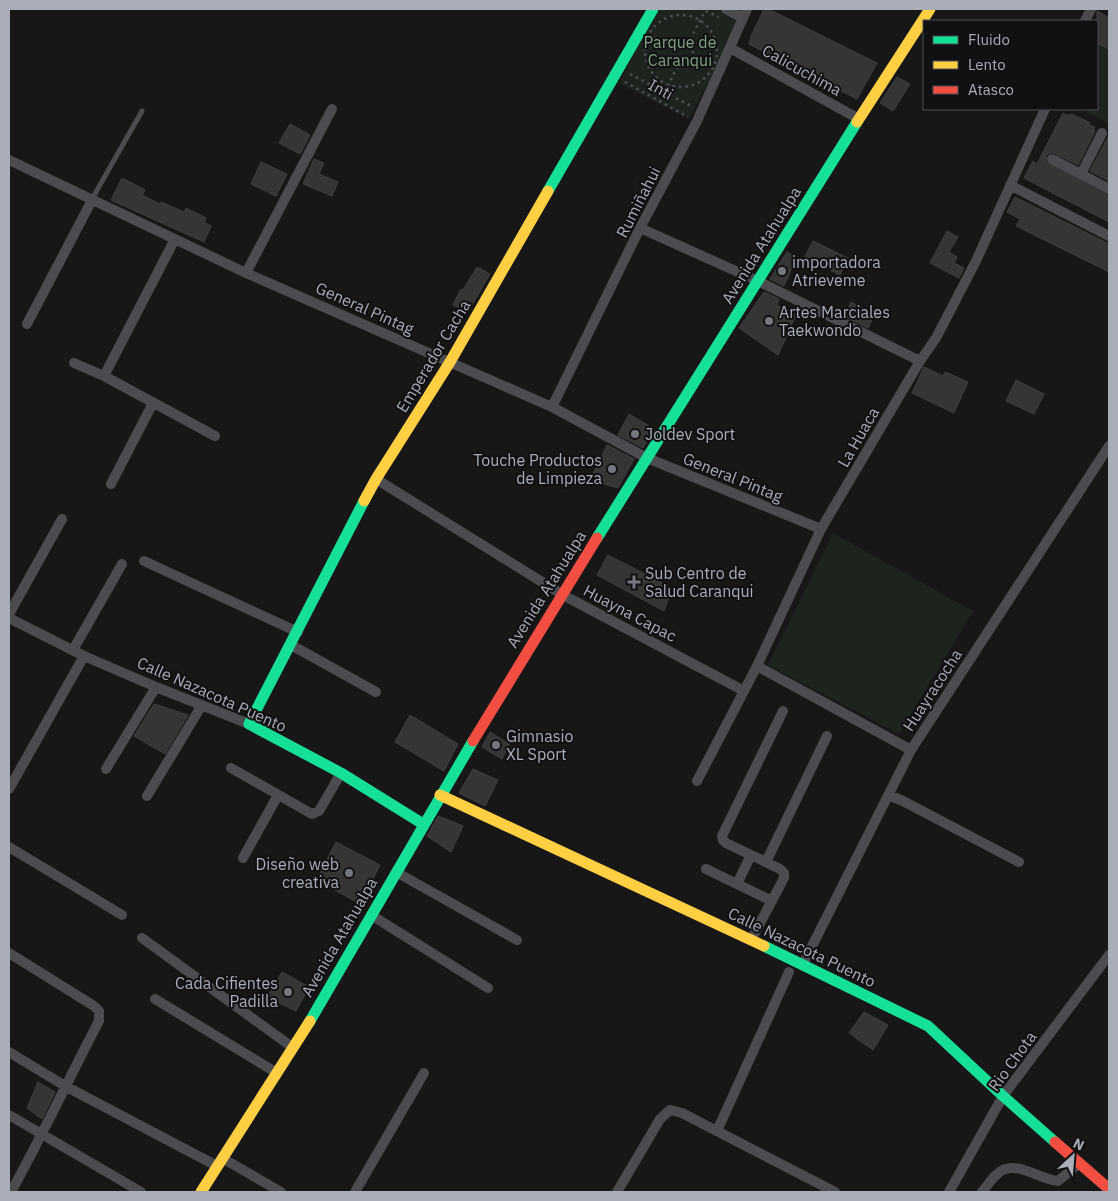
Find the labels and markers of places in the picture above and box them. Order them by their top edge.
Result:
place label: importadora Atrieveme [792,252,881,290]
marker: importadora Atrieveme [776,265,788,277]
place label: Artes Marciales Taekwondo [779,302,890,340]
marker: Artes Marciales Taekwondo [763,315,775,327]
place label: Joldev Sport [645,424,735,444]
marker: Joldev Sport [629,428,641,440]
place label: Touche Productos de Limpieza [473,450,602,488]
marker: Touche Productos de Limpieza [606,463,618,475]
place label: Sub Centro de Salud Caranqui [645,563,754,601]
marker: Sub Centro de Salud Caranqui [627,575,641,589]
place label: Gimnasio XL Sport [506,726,574,764]
marker: Gimnasio XL Sport [490,739,502,751]
place label: Diseño web creativa [256,854,339,892]
marker: Diseño web creativa [343,867,355,879]
place label: Cada Cifientes Padilla [175,973,278,1011]
marker: Cada Cifientes Padilla [282,986,294,998]

